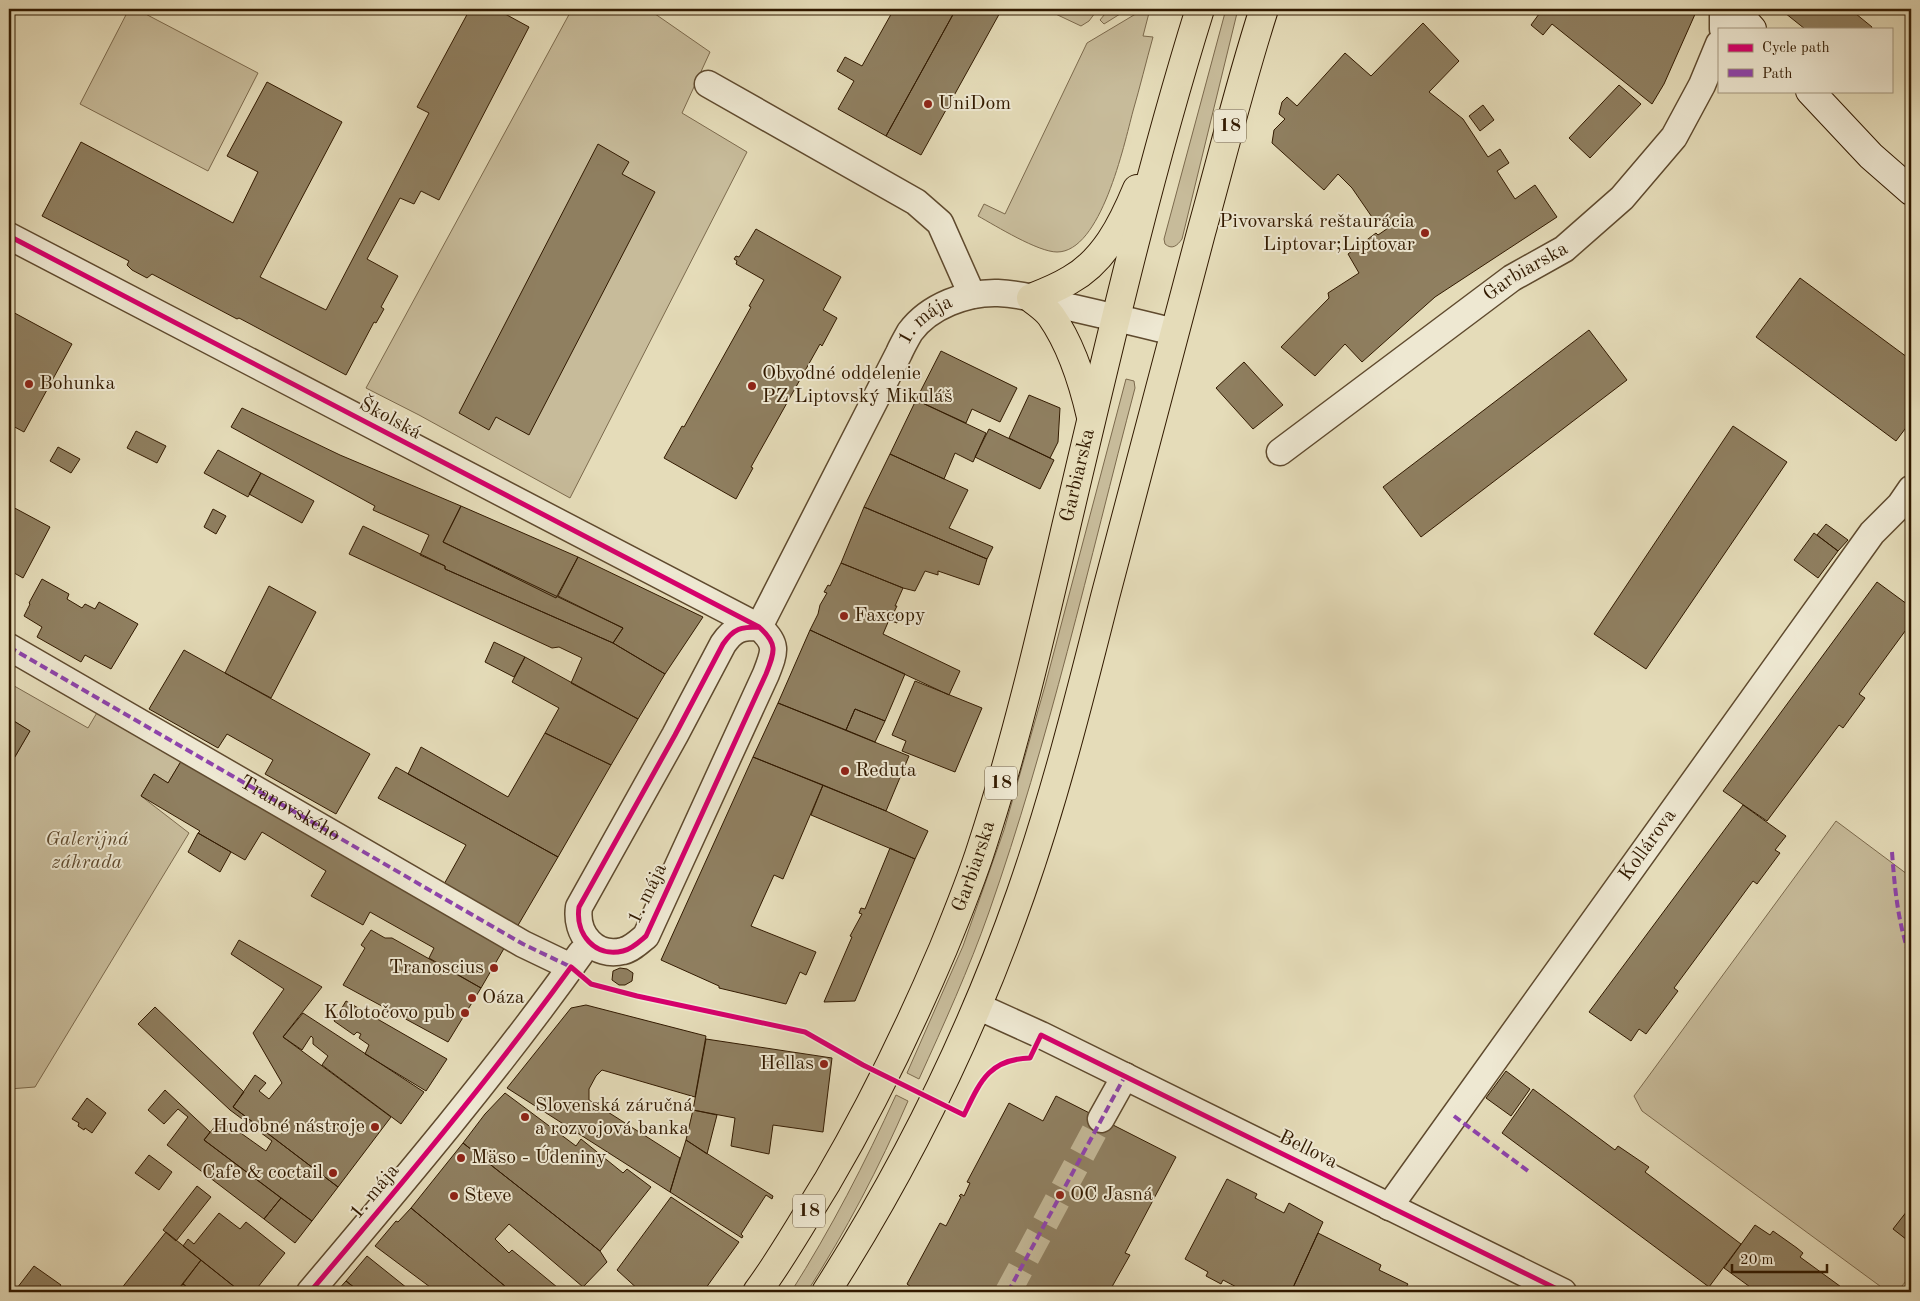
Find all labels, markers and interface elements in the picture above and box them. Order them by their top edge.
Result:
legend [1718,28,1892,92]
text: Cycle path [1762,41,1830,56]
text: Path [1762,67,1792,82]
place label: UniDom [938,94,1011,114]
marker: UniDom [922,98,934,110]
road number: 18 [1214,110,1246,142]
place label: Pivovarská reštaurácia Liptovar;Liptovar [1219,212,1415,255]
marker: Pivovarská reštaurácia Liptovar;Liptovar [1419,227,1431,239]
street label: Garbiarska [1480,239,1572,306]
street label: 1. mája [895,292,956,348]
place label: Obvodné oddelenie PZ Liptovský Mikuláš [762,364,953,407]
place label: Bohunka [39,374,115,394]
marker: Bohunka [23,378,35,390]
marker: Obvodné oddelenie PZ Liptovský Mikuláš [746,380,758,392]
street label: Školská [356,391,426,444]
street label: Garbiarska [1057,427,1099,524]
place label: Faxcopy [854,606,926,626]
marker: Faxcopy [838,610,850,622]
place label: Reduta [855,761,917,781]
marker: Reduta [839,765,851,777]
road number: 18 [985,766,1017,800]
street label: Tranovského [236,772,343,846]
street label: Kollárova [1616,806,1681,885]
street label: Garbiarska [949,819,999,915]
park label: Galerijná záhrada [45,830,129,873]
street label: 1. mája [625,860,671,928]
place label: Tranoscius [389,958,484,978]
marker: Tranoscius [488,962,500,974]
place label: Oáza [482,988,525,1008]
marker: Oáza [466,992,478,1004]
place label: Kolotočovo pub [323,1003,455,1023]
marker: Kolotočovo pub [459,1007,471,1019]
place label: Hellas [760,1054,814,1074]
marker: Hellas [818,1058,830,1070]
place label: Slovenská záručná a rozvojová banka [535,1096,693,1139]
marker: Slovenská záručná a rozvojová banka [519,1111,531,1123]
place label: Hudobné nástroje [212,1117,365,1137]
marker: Hudobné nástroje [369,1121,381,1133]
street label: Bellova [1275,1127,1341,1173]
place label: Mäso - Údeniny [471,1144,607,1168]
marker: Mäso - Údeniny [455,1152,467,1164]
street label: 1. mája [346,1161,404,1223]
place label: Cafe & coctail [202,1163,323,1183]
marker: Cafe & coctail [327,1167,339,1179]
place label: OC Jasná [1070,1185,1153,1205]
place label: Steve [464,1186,511,1206]
marker: OC Jasná [1054,1189,1066,1201]
marker: Steve [448,1190,460,1202]
road number: 18 [793,1194,825,1228]
scale bar [1732,1241,1828,1273]
text: 20 m [1740,1253,1774,1268]

